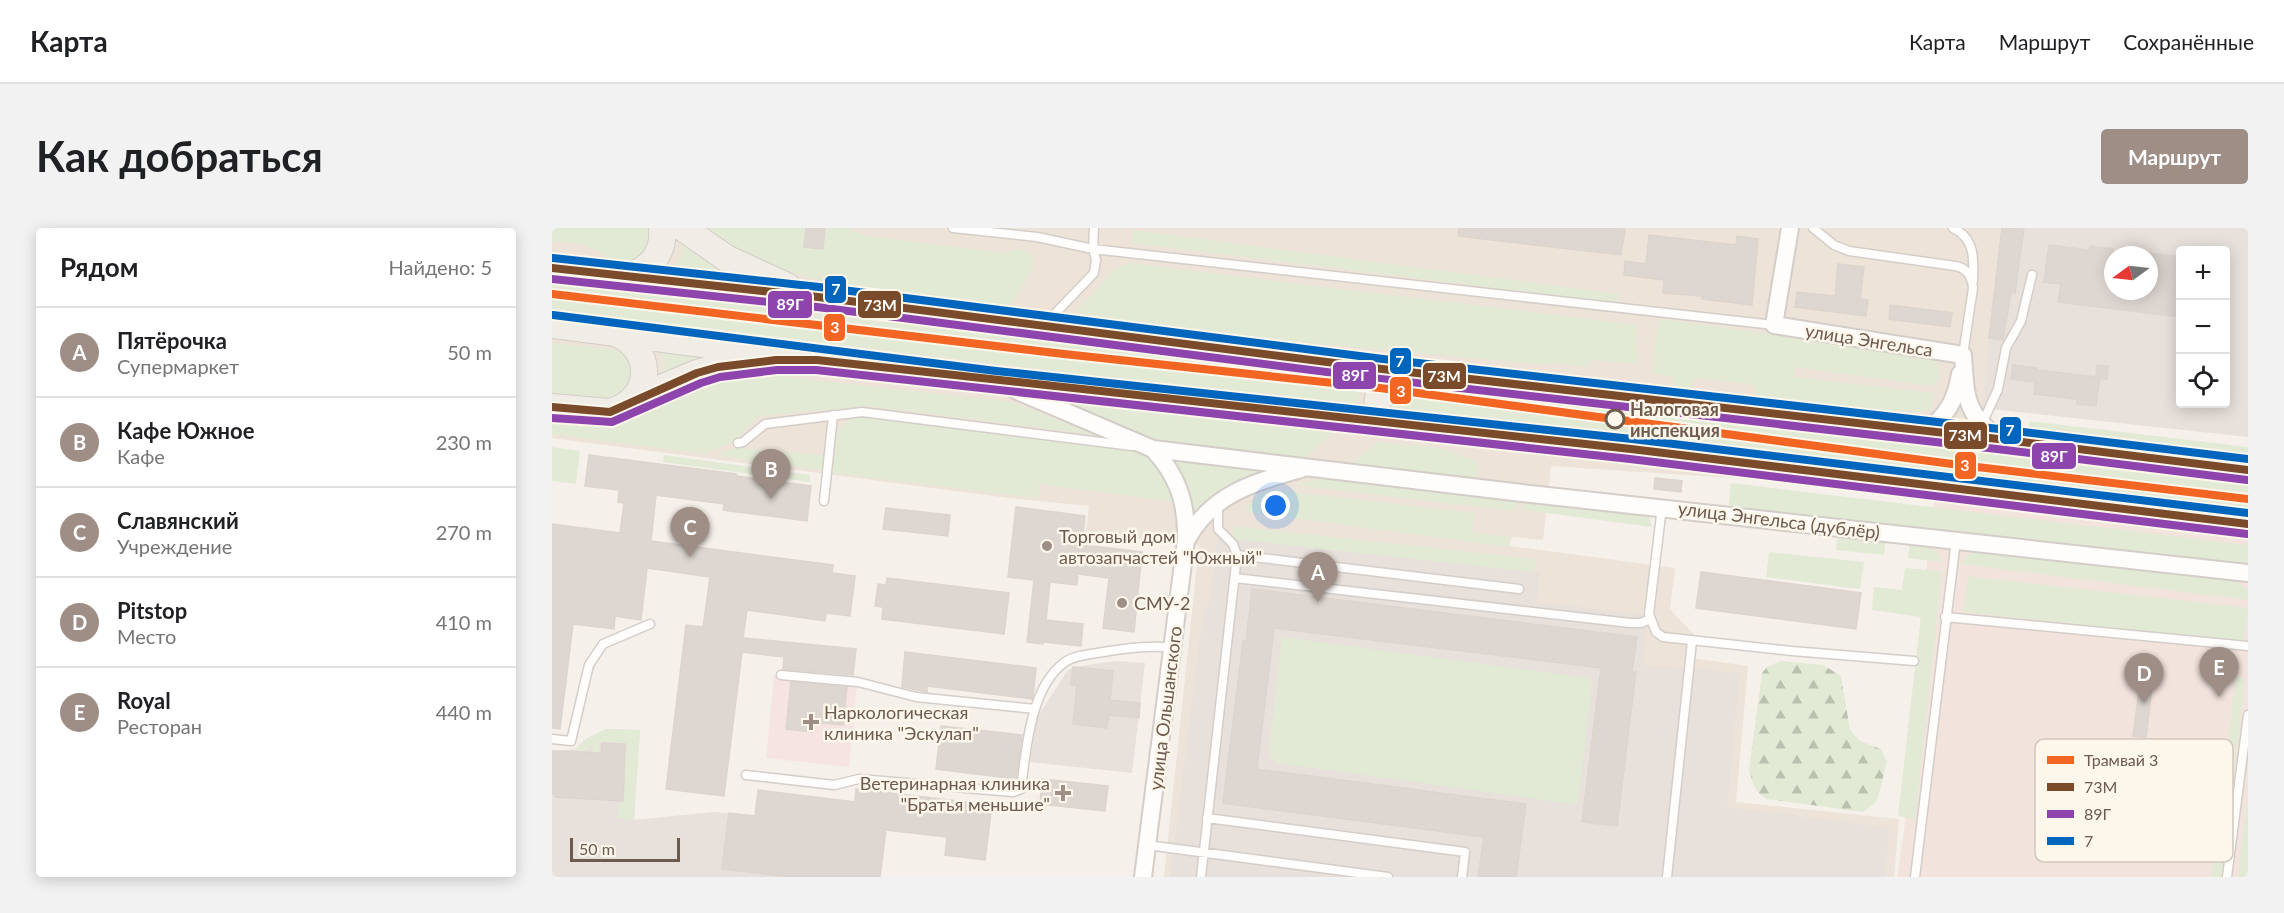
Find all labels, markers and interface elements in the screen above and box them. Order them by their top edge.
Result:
text: Карта [30,24,108,58]
text: Карта [1909,29,1966,54]
text: Маршрут [1999,29,2090,54]
text: Сохранённые [2123,29,2254,54]
button: Маршрут [2101,129,2248,184]
text: Как добраться [36,131,323,181]
north arrow [2104,246,2158,300]
map controls [2176,246,2230,408]
button: + [2176,246,2230,300]
text: Рядом [60,251,138,283]
text: Найдено: 5 [389,255,492,279]
line badge: 7 [824,275,847,304]
text: 7 [831,279,841,298]
line badge: 89Г [767,290,813,319]
line badge: 73М [857,290,902,319]
text: 89Г [776,294,804,313]
text: 73М [863,295,897,314]
button: − [2176,300,2230,354]
line badge: 3 [823,313,846,342]
text: 3 [830,317,840,336]
street label: улица Энгельса [1804,319,1934,361]
text: Пятёрочка [117,327,227,354]
text: A [73,340,86,364]
text: 50 m [447,340,492,364]
line badge: 7 [1389,347,1412,375]
text: 7 [1395,351,1405,370]
text: Супермаркет [117,354,239,378]
button: locate [2176,354,2230,408]
line badge: 89Г [1332,361,1377,390]
line badge: 73М [1422,362,1467,390]
text: 89Г [1341,365,1369,384]
text: 73М [1427,366,1461,385]
line badge: 3 [1389,376,1412,405]
text: 3 [1396,381,1406,400]
place label: Налоговая инспекция [1630,398,1720,441]
marker: Налоговая инспекция [1605,409,1625,429]
line badge: 7 [1999,416,2022,445]
text: Кафе Южное [117,417,254,444]
text: 7 [2005,420,2015,439]
line badge: 73М [1943,421,1988,450]
text: 73М [1948,425,1982,444]
text: B [73,430,86,454]
text: 230 m [436,430,492,454]
line badge: 89Г [2031,442,2077,470]
text: Кафе [117,444,165,468]
text: 89Г [2040,446,2068,465]
pin: B [752,450,790,499]
line badge: 3 [1954,451,1977,480]
text: 3 [1960,455,1970,474]
your location [1261,491,1290,520]
street label: улица Энгельса (дублёр) [1677,497,1881,543]
text: Славянский [117,507,239,534]
pin: C [670,508,710,557]
text: C [73,520,86,544]
text: 270 m [436,520,492,544]
place label: Торговый дом автозапчастей "Южный" [1059,525,1262,568]
text: Учреждение [117,534,232,558]
marker: Торговый дом автозапчастей "Южный" [1040,539,1054,553]
pin: A [1298,552,1338,602]
place label: СМУ-2 [1134,592,1190,614]
marker: СМУ-2 [1115,596,1129,610]
text: Pitstop [117,597,187,624]
text: D [72,610,87,634]
text: 410 m [436,610,492,634]
text: Место [117,624,176,648]
street label: улица Ольшанского [1144,625,1186,791]
pin: E [2200,648,2238,697]
pin: D [2124,654,2164,703]
text: Royal [117,687,171,714]
text: E [74,700,85,724]
text: 440 m [436,700,492,724]
place label: Наркологическая клиника "Эскулап" [824,701,979,744]
marker: Наркологическая клиника "Эскулап" [802,713,820,731]
text: Ресторан [117,714,202,738]
legend [2035,739,2233,862]
text: Трамвай 3 [2084,750,2158,769]
place label: Ветеринарная клиника "Братья меньшие" [860,772,1050,815]
text: 73М [2084,777,2117,796]
marker: Ветеринарная клиника "Братья меньшие" [1054,784,1072,802]
text: 89Г [2084,804,2112,823]
text: 7 [2084,831,2093,850]
scale bar [570,835,680,862]
text: 50 m [579,839,615,858]

